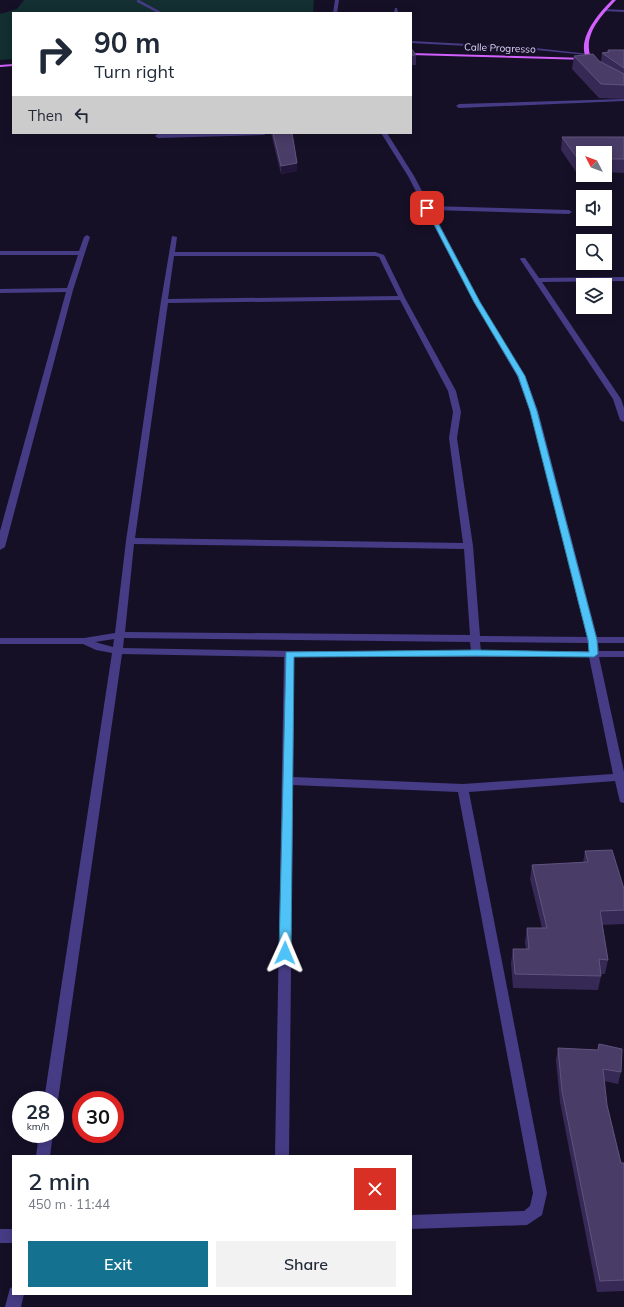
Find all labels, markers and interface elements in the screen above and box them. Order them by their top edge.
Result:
text: 90 m [94,25,160,60]
icon: right [28,28,80,80]
street label: Calle Progresso [464,40,536,56]
text: Turn right [94,60,174,83]
icon: left [71,104,93,126]
text: Then [28,106,63,125]
north arrow [576,146,612,182]
map controls [576,146,612,314]
button: sound [576,190,612,226]
pin [410,191,444,225]
icon: arrive [416,197,438,219]
button: search [576,234,612,270]
button: layers [576,278,612,314]
position arrow [264,932,306,974]
speed limit sign: 30 [72,1091,124,1143]
text: 28 [26,1099,50,1124]
text: km/h [27,1120,49,1133]
text: 2 min [28,1166,90,1196]
button: close [354,1168,396,1210]
text: 450 m · 11:44 [28,1196,110,1212]
button: Exit [28,1241,208,1287]
button: Share [216,1241,396,1287]

